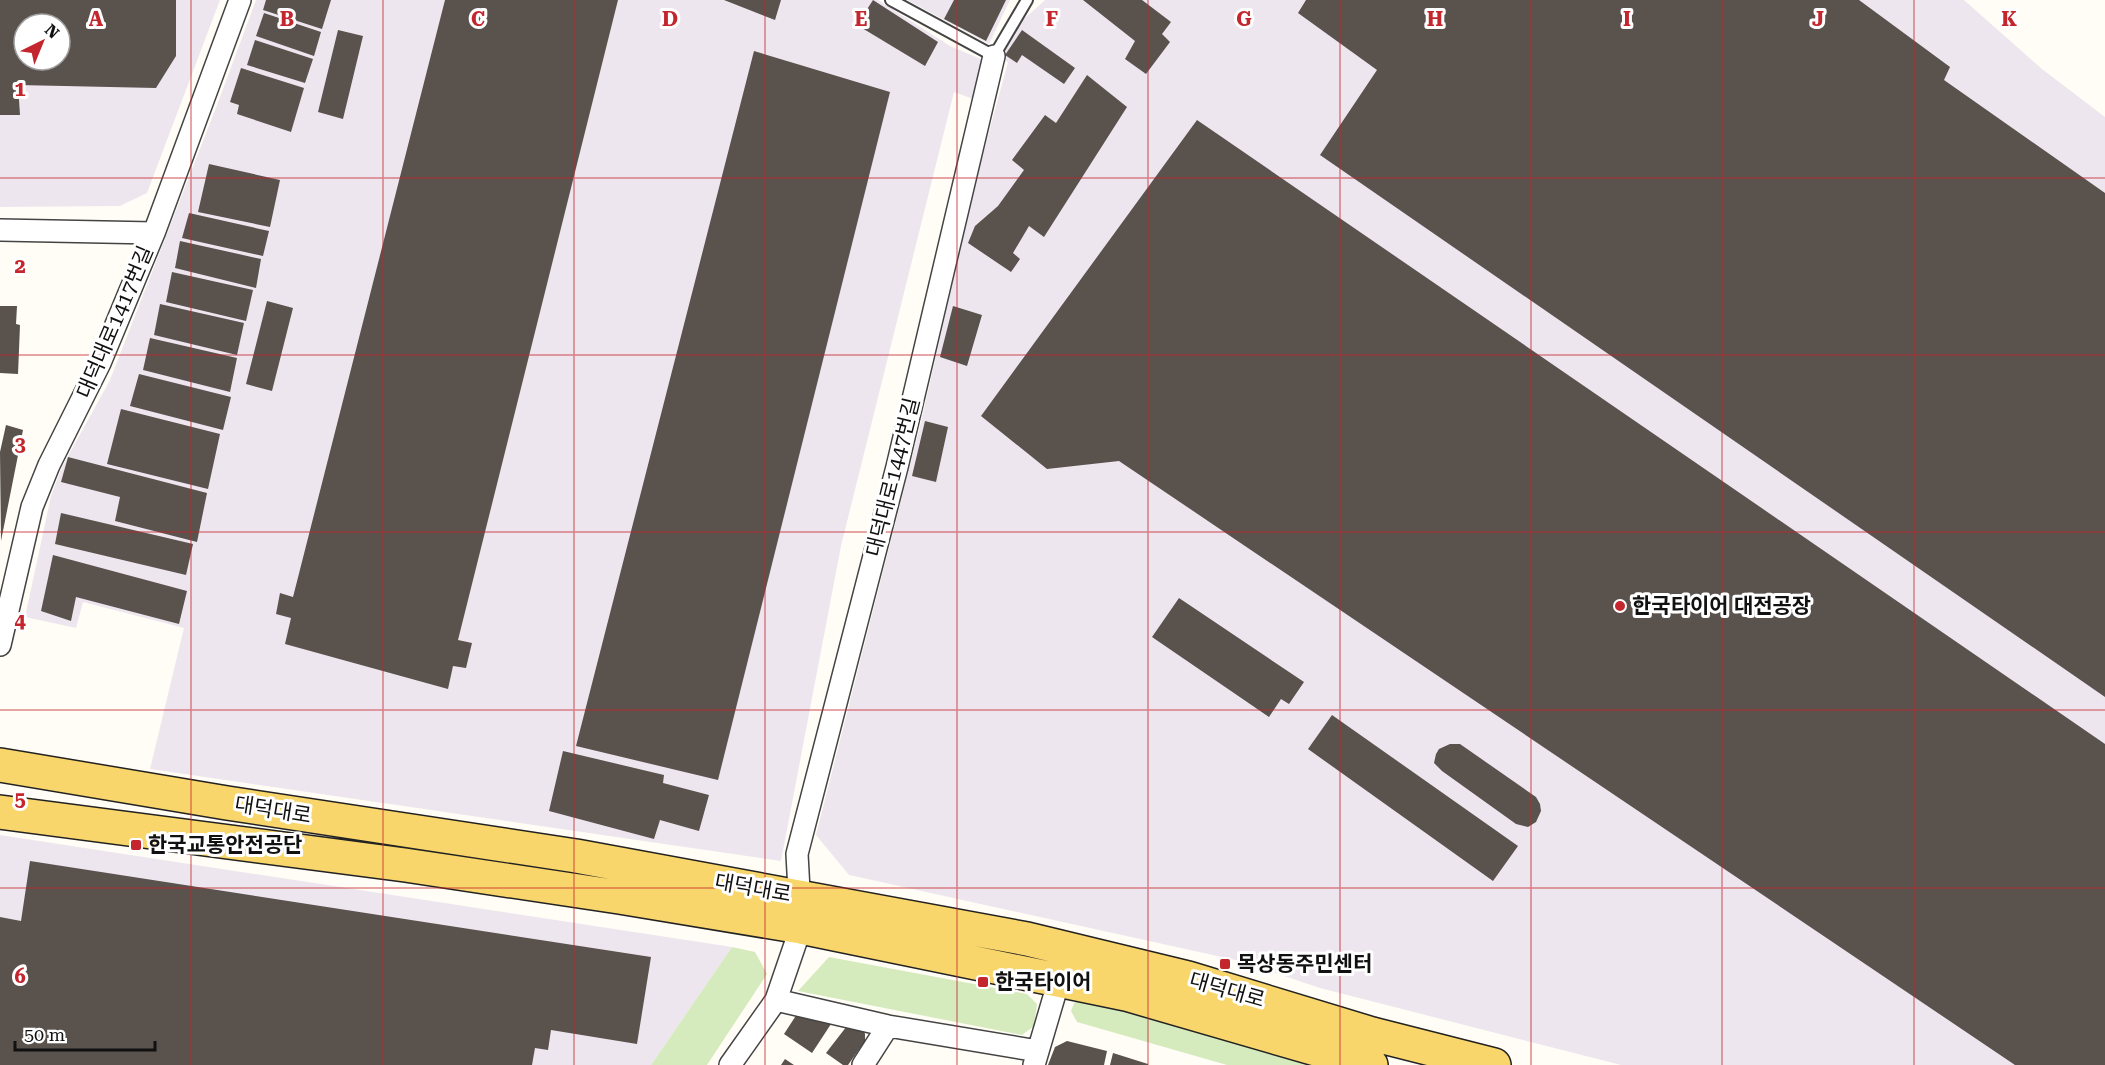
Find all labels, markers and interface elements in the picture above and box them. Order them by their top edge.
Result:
text: A [89,7,104,31]
text: B [280,7,294,31]
text: C [471,7,485,31]
text: D [662,7,678,31]
text: E [855,7,868,31]
text: F [1046,7,1058,31]
text: G [1236,7,1252,31]
text: H [1427,7,1443,31]
text: I [1623,7,1631,31]
text: J [1812,7,1824,31]
text: K [2001,7,2017,31]
north arrow [12,12,72,72]
text: N [41,20,63,43]
text: 1 [14,77,26,101]
street label: 대덕대로1417번길 [72,242,158,402]
text: 2 [14,254,26,278]
street label: 대덕대로1447번길 [862,395,924,559]
text: 3 [14,432,26,456]
place label: 한국타이어 대전공장 [1632,594,1811,618]
marker: 한국타이어 대전공장 [1613,599,1627,613]
text: 4 [14,609,26,633]
text: 5 [14,787,26,811]
street label: 대덕대로 [233,792,313,828]
place label: 한국교통안전공단 [148,833,303,857]
marker: 한국교통안전공단 [129,838,143,852]
street label: 대덕대로 [713,869,793,907]
place label: 목상동주민센터 [1237,952,1372,976]
marker: 목상동주민센터 [1218,957,1232,971]
text: 6 [14,964,26,988]
street label: 대덕대로 [1187,968,1267,1012]
place label: 한국타이어 [995,970,1092,994]
marker: 한국타이어 [976,975,990,989]
scale bar [15,1014,154,1052]
text: 50 m [24,1024,65,1045]

